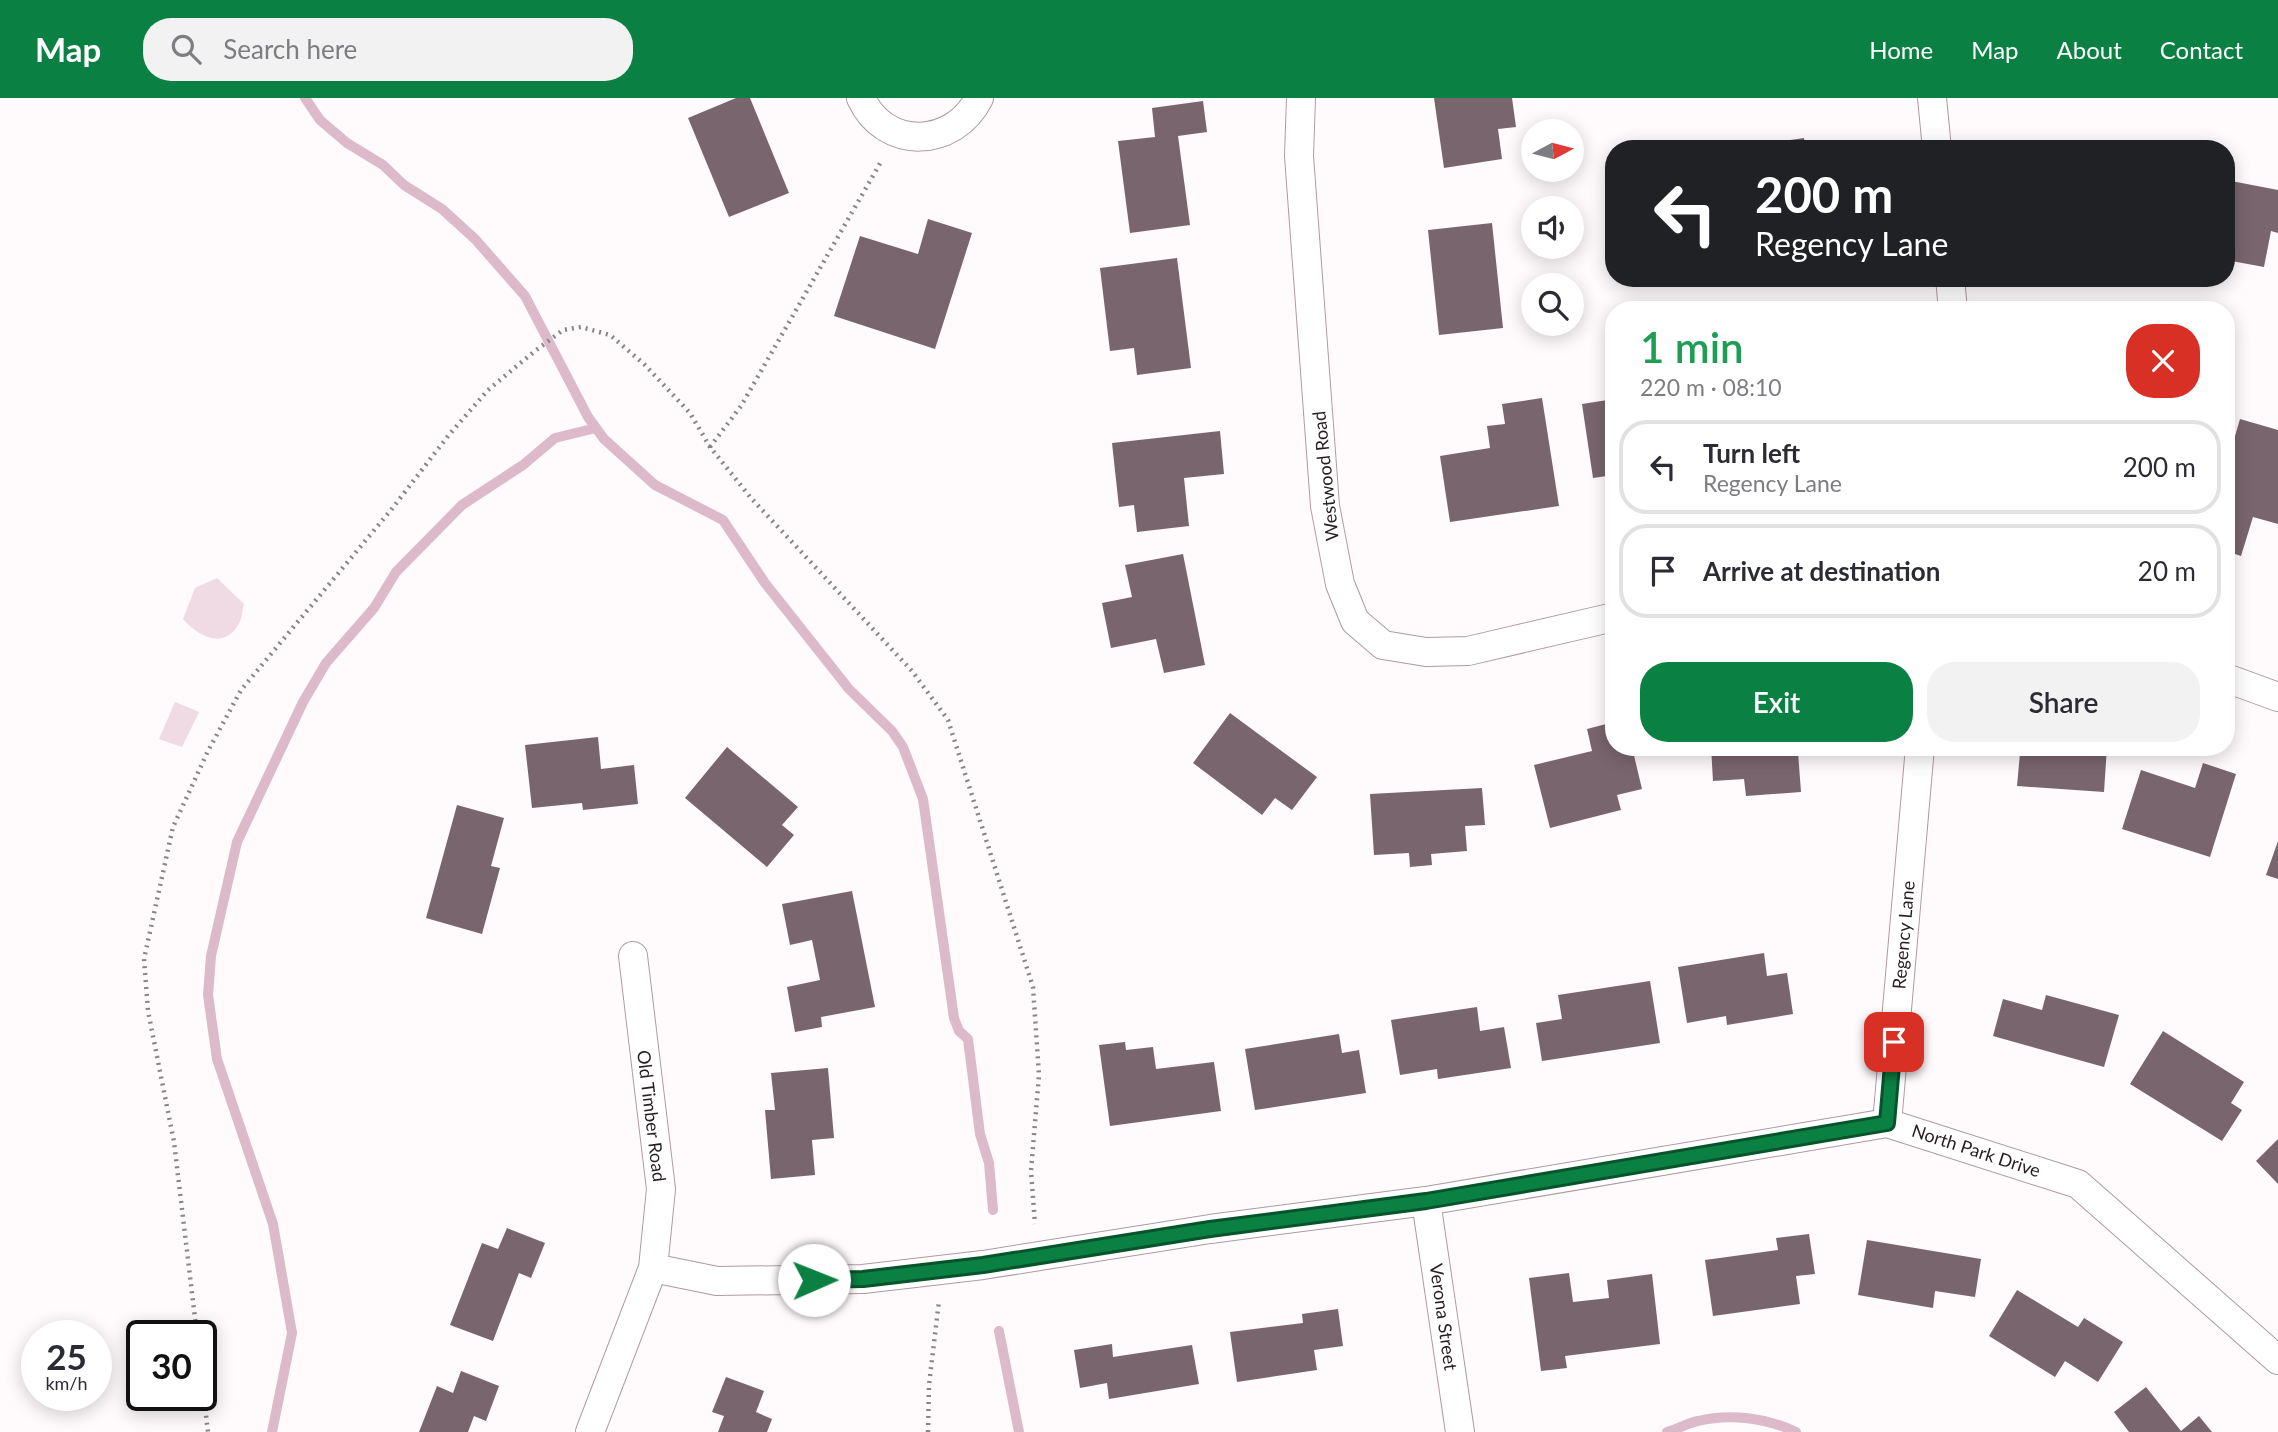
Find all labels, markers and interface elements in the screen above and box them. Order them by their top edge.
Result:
search box [143,18,633,81]
text: Map [35,29,101,69]
icon: search [167,30,205,68]
text: Search here [223,33,357,65]
text: Home [1869,35,1933,64]
text: Map [1971,35,2019,64]
text: About [2057,35,2122,64]
text: Contact [2160,35,2243,64]
north arrow [1521,119,1584,182]
map controls [1521,119,1584,336]
text: 200 m [1755,165,1893,223]
icon: left [1640,168,1731,259]
button: sound [1521,196,1584,259]
text: Regency Lane [1755,224,1948,263]
button: search [1521,273,1584,336]
text: 1 min [1640,322,1744,372]
button: close [2126,324,2200,398]
text: 220 m · 08:10 [1640,373,1782,401]
street label: Westwood Road [1307,410,1343,542]
text: Turn left [1703,437,1800,469]
icon: left [1644,448,1682,486]
text: 200 m [2123,451,2196,483]
text: Regency Lane [1703,469,1842,497]
icon: arrive [1644,552,1682,590]
text: Arrive at destination [1703,555,1940,587]
text: 20 m [2138,555,2196,587]
button: Exit [1640,662,1913,742]
button: Share [1927,662,2200,742]
street label: Regency Lane [1887,880,1919,990]
pin [1864,1012,1924,1072]
icon: arrive [1875,1023,1913,1061]
street label: Old Timber Road [633,1049,671,1183]
street label: North Park Drive [1909,1119,2043,1181]
position arrow [777,1243,851,1317]
street label: Verona Street [1426,1262,1462,1372]
speed limit sign: 30 [126,1320,217,1411]
text: 25 [46,1335,87,1377]
text: km/h [45,1372,88,1394]

